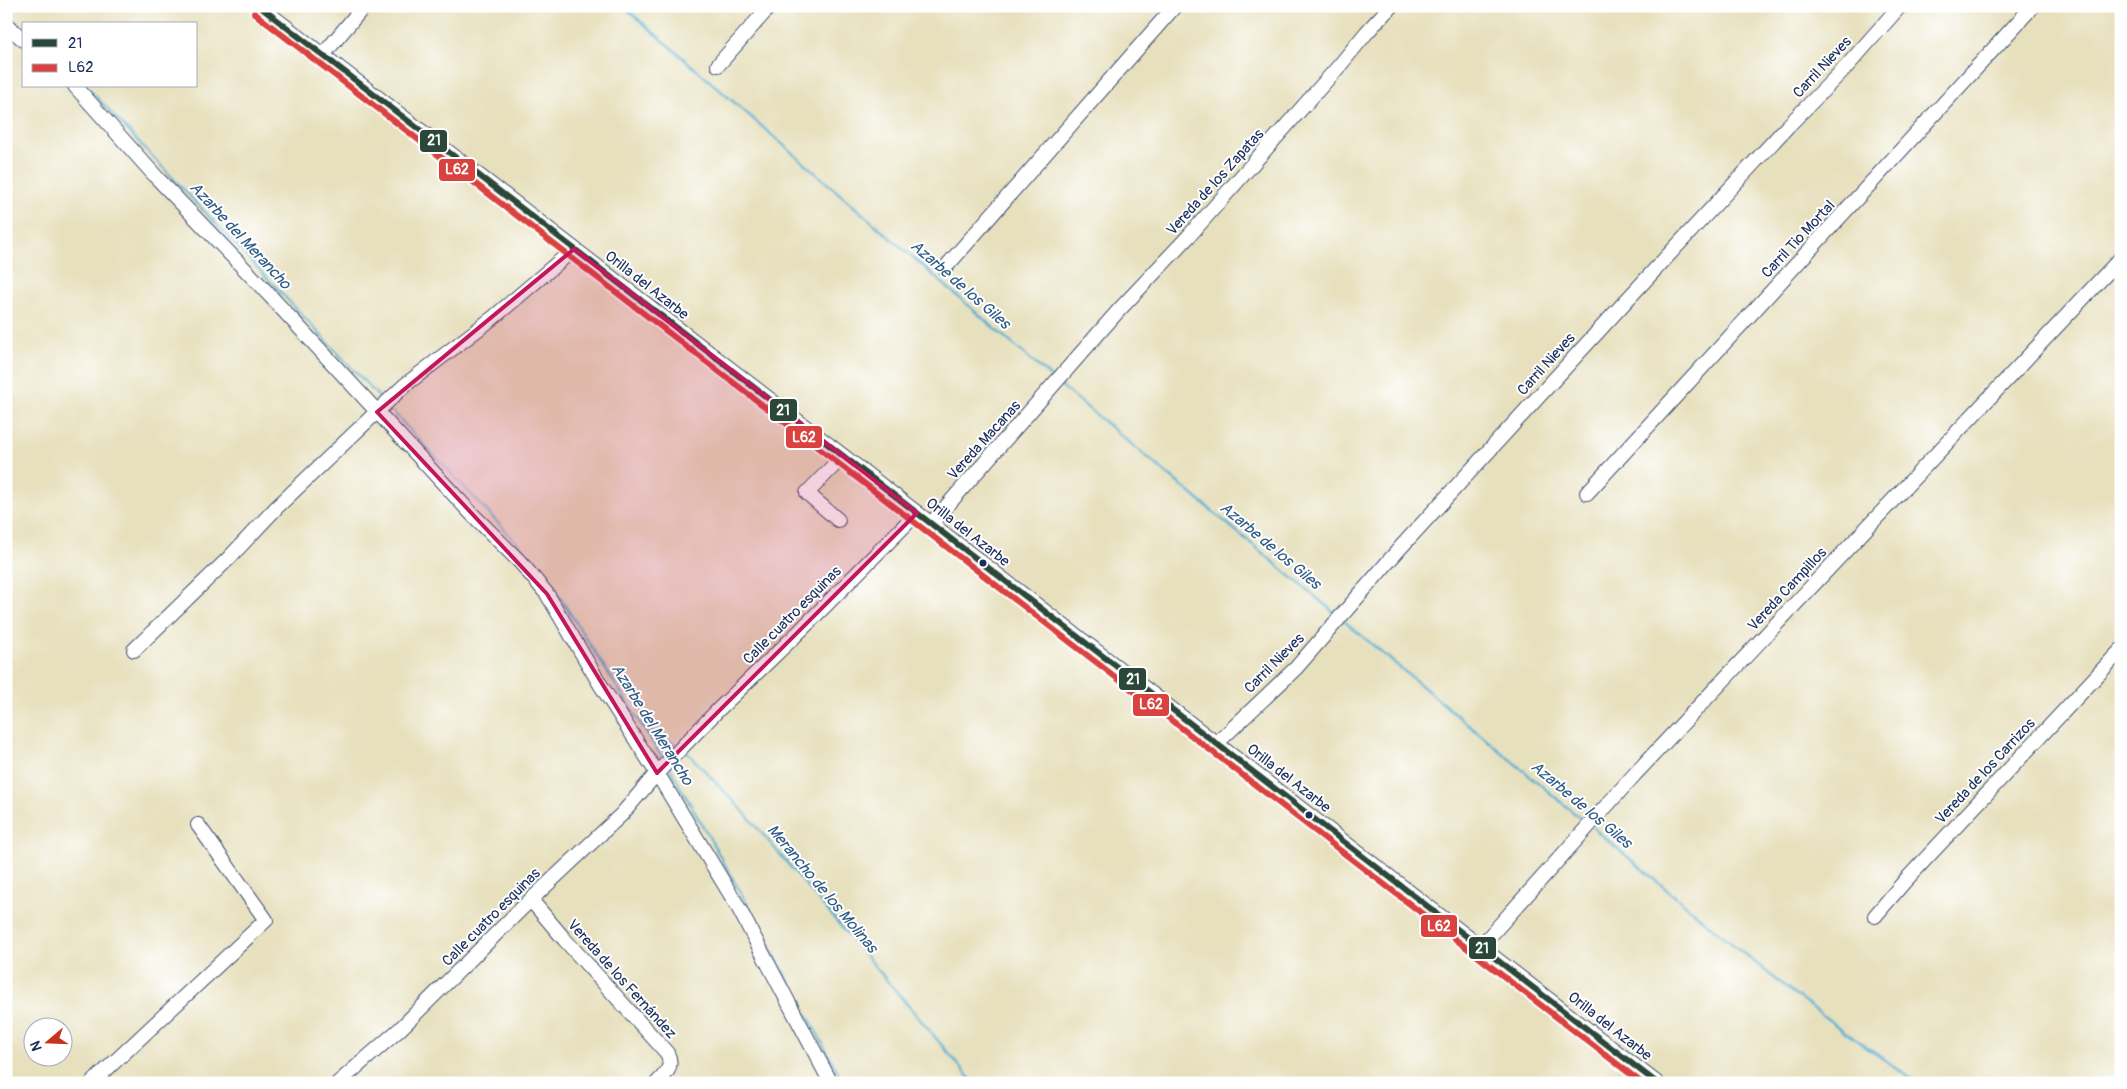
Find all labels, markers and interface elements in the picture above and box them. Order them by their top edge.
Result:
legend [22,22,198,88]
street label: Carril Nieves [1789,32,1856,102]
text: 21 [68,34,82,53]
text: L62 [68,58,94,77]
street label: Vereda de los Zapatas [1163,125,1268,239]
line badge: 21 [419,129,448,153]
text: 21 [427,132,441,149]
line badge: L62 [438,158,476,182]
text: L62 [445,161,469,178]
water label: Azarbe del Merancho [185,178,296,295]
street label: Carril Tio Mortal [1757,196,1839,282]
water label: Azarbe de los Giles [906,236,1016,335]
street label: Orilla del Azarbe [601,247,693,324]
street label: Carril Nieves [1513,329,1580,399]
street label: Vereda Macanas [944,396,1025,484]
line badge: 21 [769,398,798,422]
text: 21 [776,402,790,419]
line badge: L62 [785,425,823,449]
text: L62 [792,429,816,446]
street label: Orilla del Azarbe [922,494,1014,571]
water label: Azarbe de los Giles [1216,498,1326,595]
street label: Vereda Campillos [1744,543,1831,635]
unlabelled marker [978,558,988,568]
street label: Calle cuatro esquinas [739,562,846,669]
street label: Carril Nieves [1240,629,1309,697]
water label: Azarbe del Merancho [607,660,698,790]
line badge: 21 [1118,667,1147,691]
text: 21 [1126,671,1140,688]
line badge: L62 [1132,693,1170,717]
text: L62 [1139,696,1163,713]
street label: Vereda de los Carrizos [1931,714,2040,828]
street label: Orilla del Azarbe [1243,740,1335,817]
water label: Azarbe de los Giles [1527,757,1637,854]
unlabelled marker [1304,810,1314,820]
water label: Merancho de los Molinas [763,820,883,958]
street label: Calle cuatro esquinas [438,864,545,971]
line badge: L62 [1420,914,1458,938]
street label: Vereda de los Fernández [563,916,680,1043]
text: L62 [1427,918,1451,935]
line badge: 21 [1468,936,1497,960]
text: 21 [1475,940,1489,957]
street label: Orilla del Azarbe [1564,988,1656,1065]
north arrow [22,1016,72,1066]
text: N [27,1039,46,1053]

